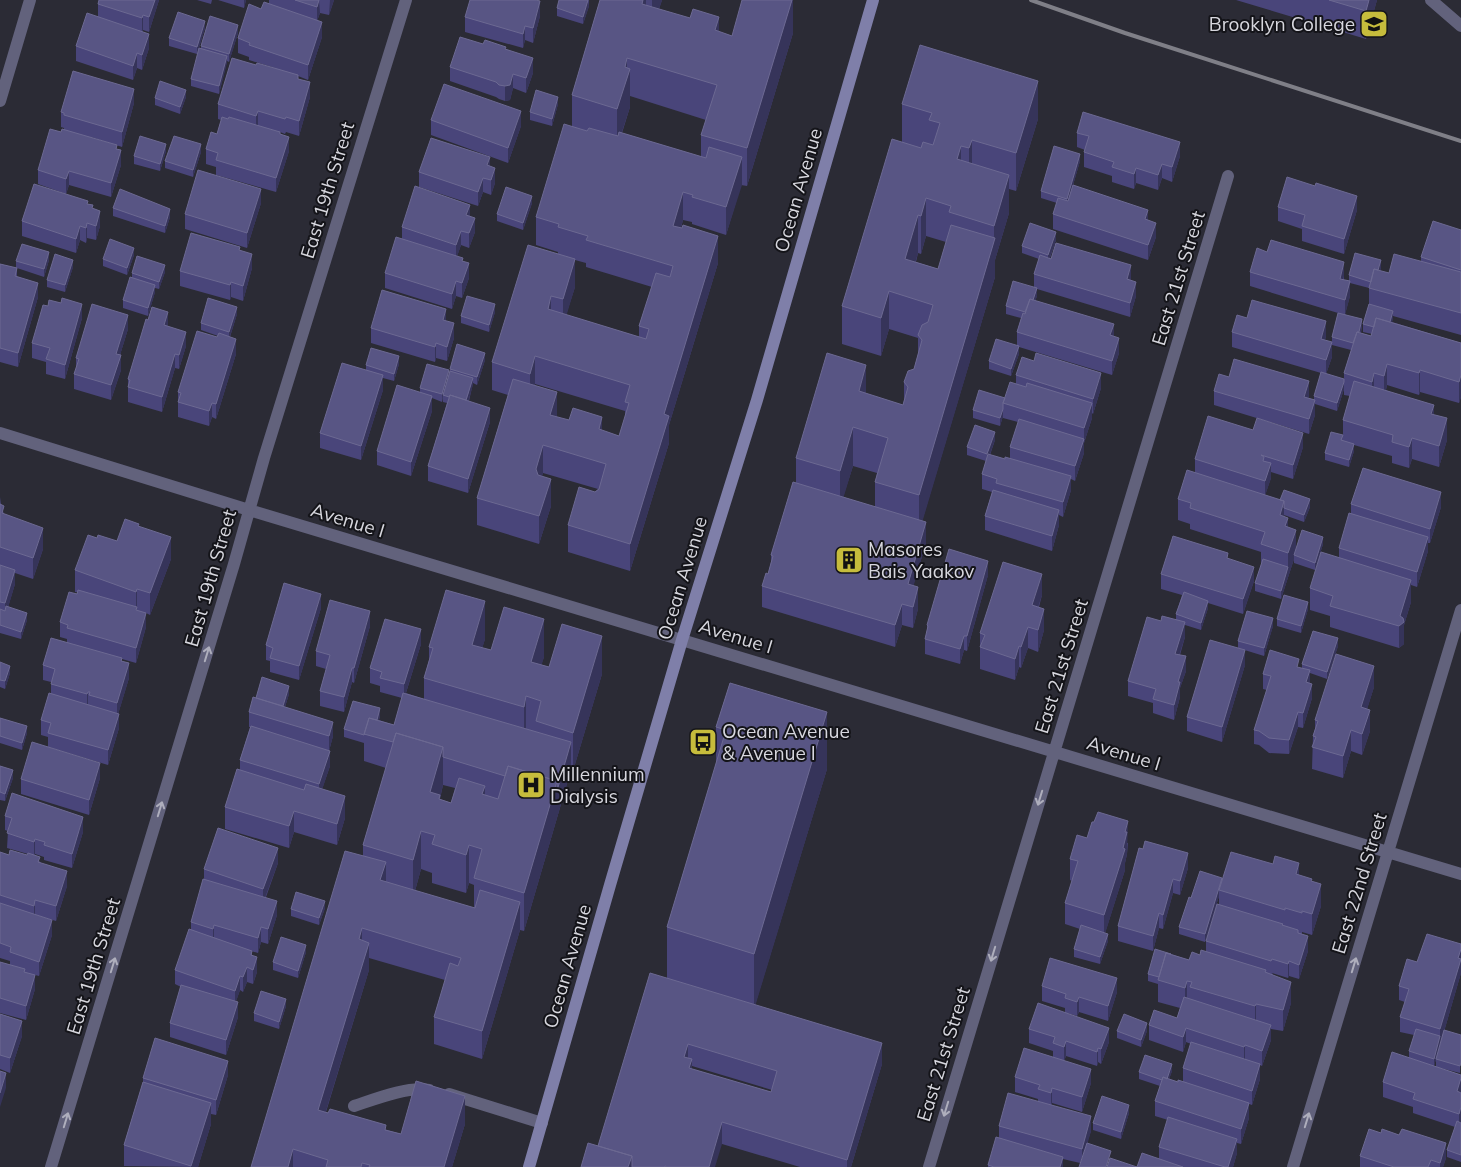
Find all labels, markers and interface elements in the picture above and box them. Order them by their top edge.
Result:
school or university icon: Brooklyn College [1359,9,1389,39]
place label: Brooklyn College [1209,12,1355,36]
street label: East 19th Street [295,119,359,261]
street label: Ocean Avenue [769,125,827,255]
street label: East 21st Street [1146,207,1210,348]
street label: Avenue I [308,497,388,543]
street label: East 19th Street [179,506,241,649]
street label: Ocean Avenue [652,513,712,643]
place label: Masores Bais Yaakov [868,537,974,583]
building icon: Masores Bais Yaakov [834,545,864,575]
street label: East 21st Street [1029,595,1093,736]
street label: Avenue I [696,613,776,659]
one-way arrow [202,646,212,662]
place label: Ocean Avenue & Avenue I [722,719,850,765]
bus stop icon: Ocean Avenue & Avenue I [688,727,718,757]
street label: Avenue I [1084,730,1164,776]
place label: Millennium Dialysis [550,762,645,808]
hospital icon: Millennium Dialysis [516,770,546,800]
one-way arrow [1035,790,1045,806]
one-way arrow [155,802,165,818]
street label: East 22nd Street [1326,809,1392,956]
street label: East 19th Street [61,895,125,1037]
street label: Ocean Avenue [538,901,596,1031]
one-way arrow [988,946,998,962]
one-way arrow [108,957,118,973]
one-way arrow [1350,957,1360,973]
street label: East 21st Street [911,983,975,1124]
one-way arrow [941,1101,950,1117]
one-way arrow [61,1113,71,1129]
one-way arrow [1303,1113,1313,1129]

